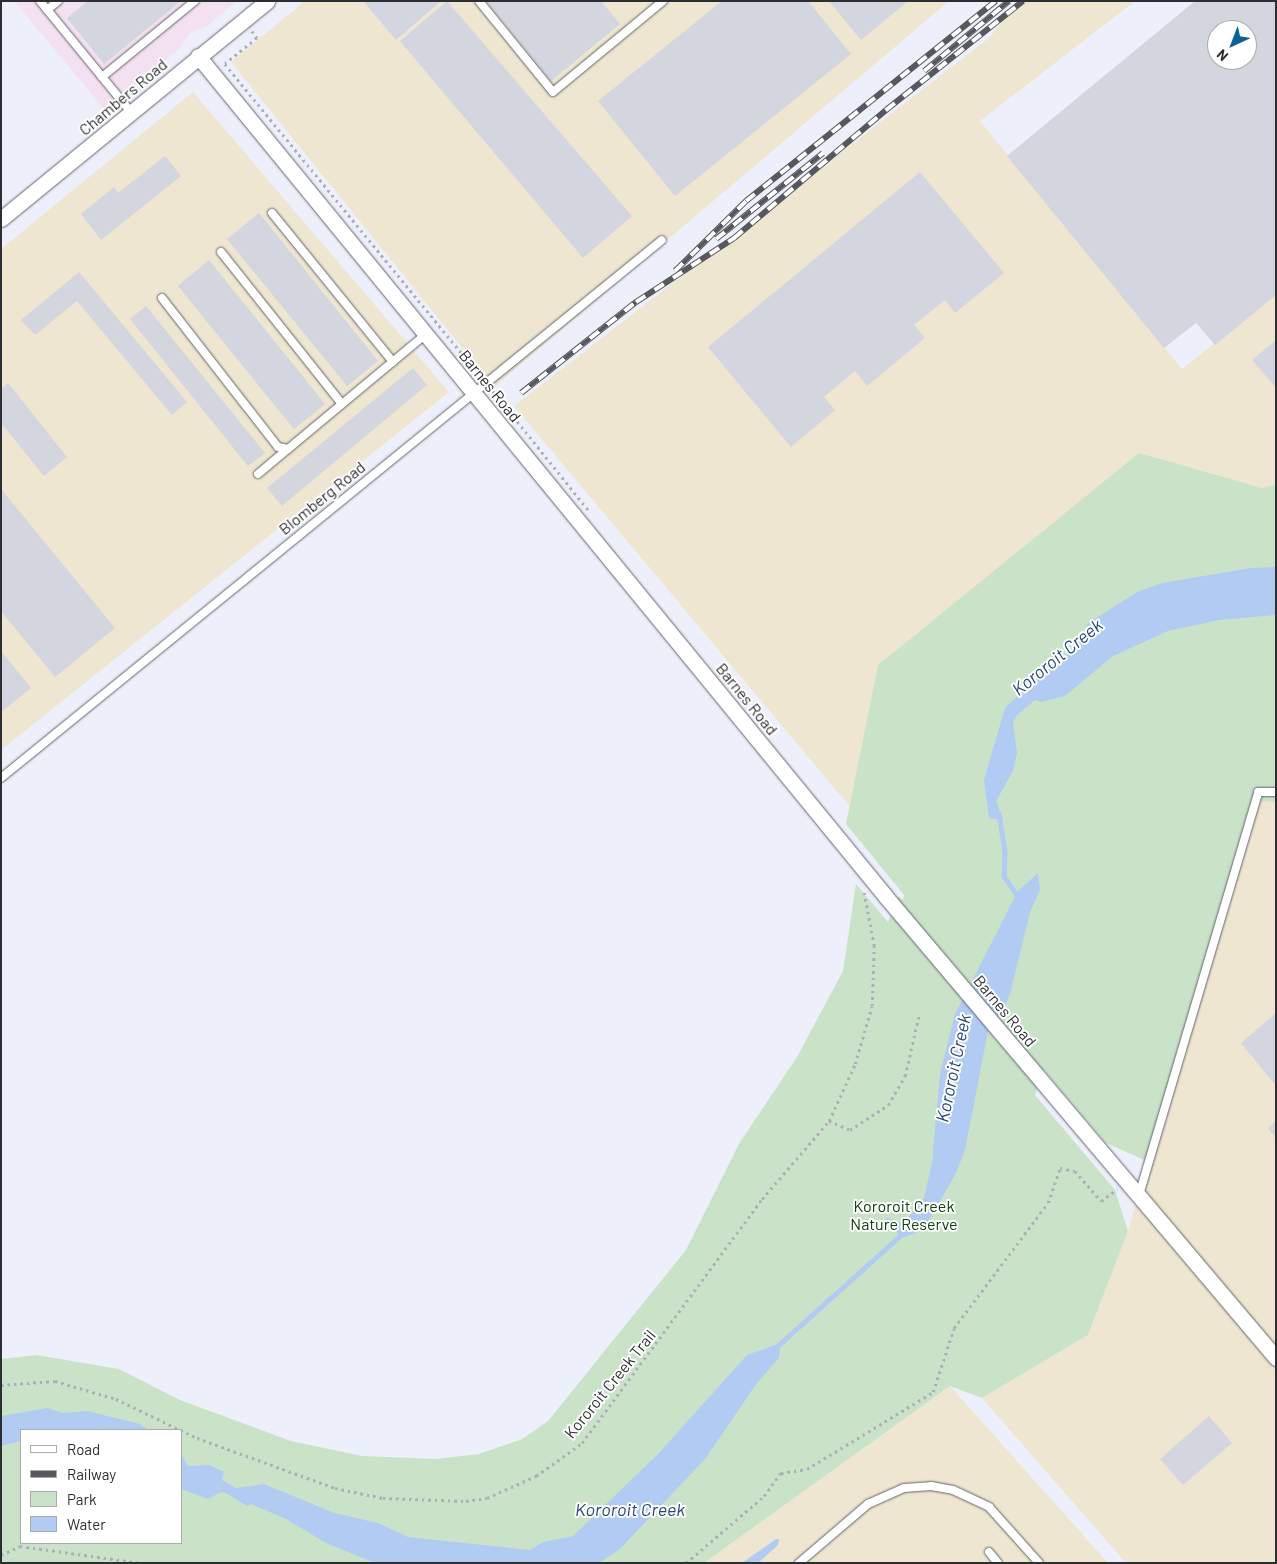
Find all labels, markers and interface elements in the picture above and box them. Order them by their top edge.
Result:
north arrow [1207,20,1257,70]
text: N [1213,46,1231,65]
street label: Chambers Road [75,55,171,139]
street label: Barnes Road [455,346,525,426]
street label: Blomberg Road [275,457,369,539]
water label: Kororoit Creek [1007,614,1107,700]
street label: Barnes Road [712,659,782,739]
street label: Barnes Road [970,971,1040,1051]
water label: Kororoit Creek [931,1012,975,1124]
park label: Kororoit Creek Nature Reserve [850,1196,958,1234]
street label: Kororoit Creek Trail [560,1326,660,1442]
legend [20,1429,182,1544]
text: Road [67,1440,100,1458]
text: Railway [67,1465,116,1483]
text: Park [67,1490,96,1508]
water label: Kororoit Creek [575,1498,685,1520]
text: Water [67,1515,106,1533]

